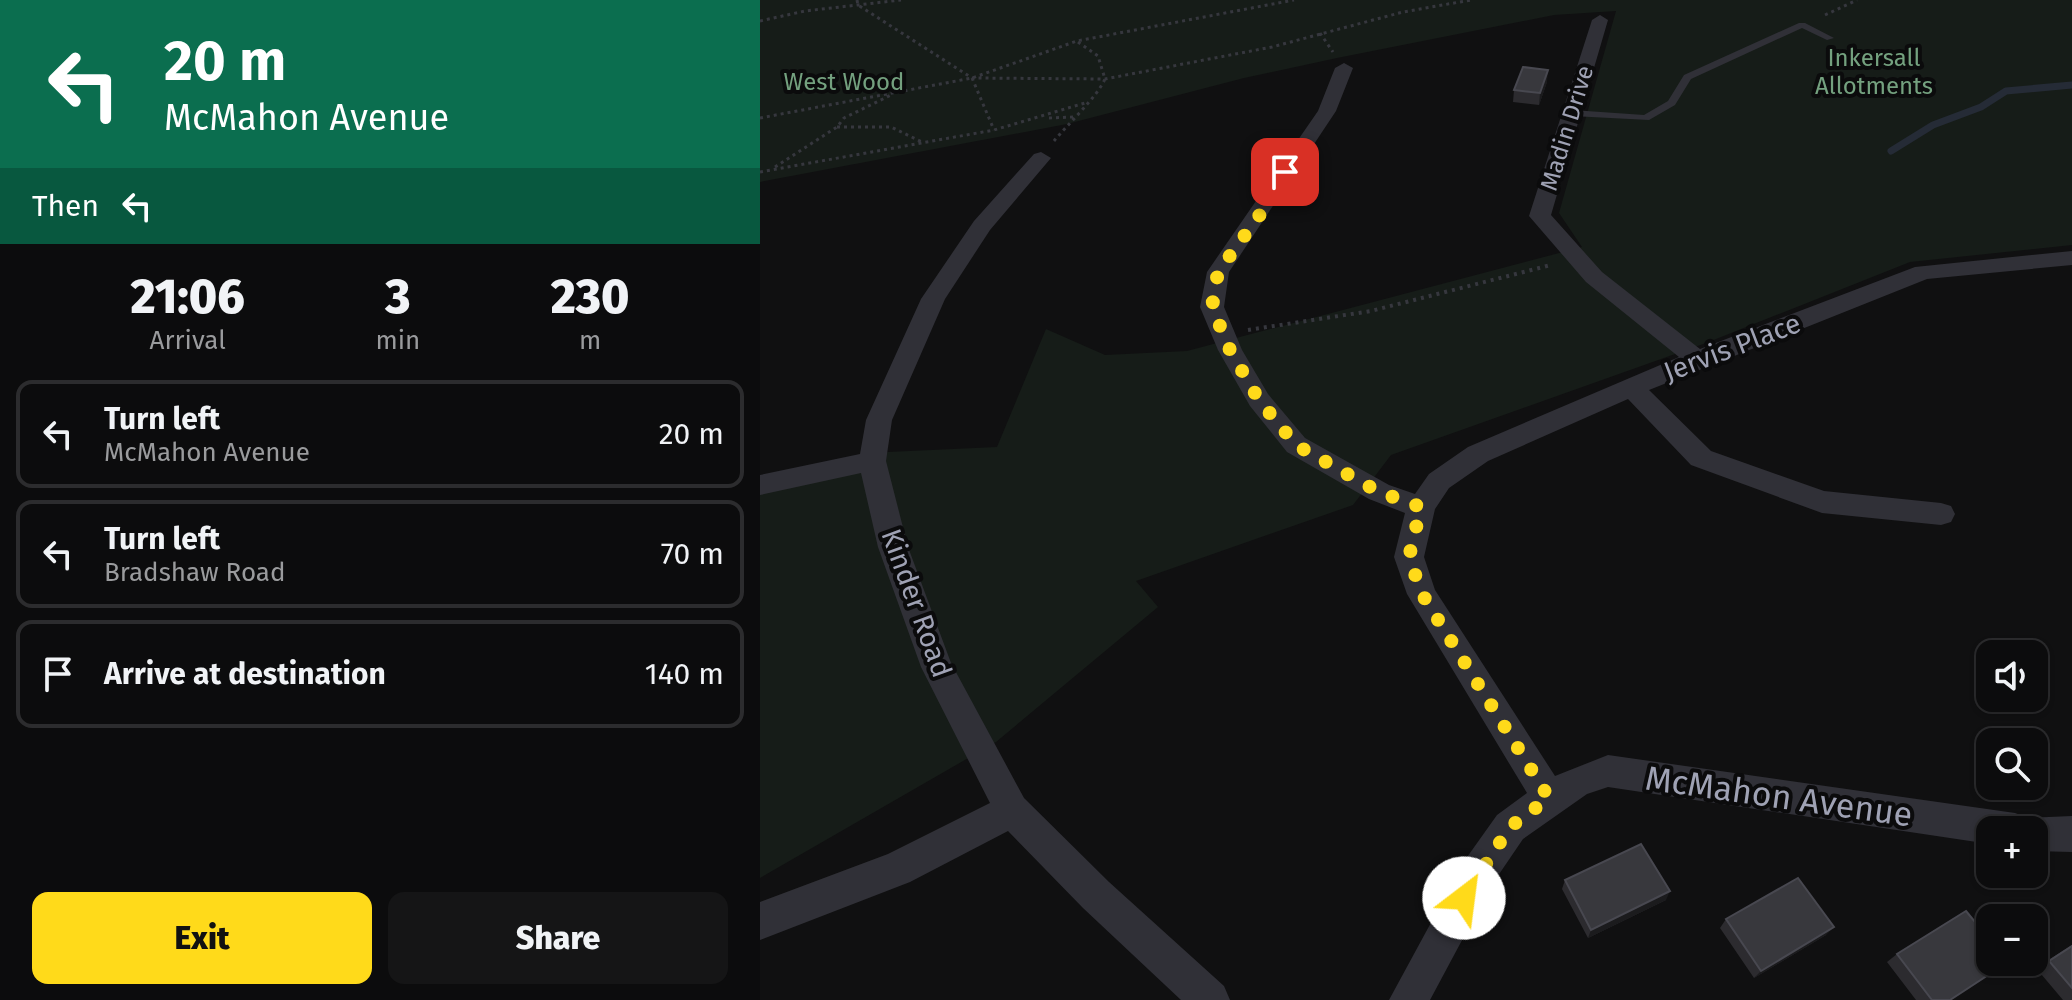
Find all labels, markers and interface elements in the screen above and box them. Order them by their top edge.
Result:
text: 20 m [164,28,286,95]
icon: left [32,32,136,136]
park label: Inkersall Allotments [1815,44,1933,100]
street label: Madin Drive [1535,62,1599,194]
park label: West Wood [784,68,904,96]
text: McMahon Avenue [164,96,449,140]
pin [1251,138,1319,206]
icon: arrive [1263,150,1307,194]
icon: left [115,184,159,228]
text: Then [32,188,99,224]
text: 21:06 [131,268,245,326]
text: 3 [385,268,410,326]
text: 230 [551,268,629,326]
street label: Jervis Place [1659,306,1805,389]
text: Arrival [150,325,226,356]
text: min [375,325,420,356]
text: m [579,325,601,356]
text: Turn left [104,401,220,437]
icon: left [36,412,80,456]
text: 20 m [659,416,724,452]
text: McMahon Avenue [104,437,310,468]
text: Turn left [104,521,220,557]
street label: Kinder Road [874,524,959,682]
icon: left [36,532,80,576]
text: 70 m [661,536,724,572]
text: Bradshaw Road [104,557,286,588]
map controls [1976,640,2048,976]
button: sound [1976,640,2048,712]
icon: arrive [36,652,80,696]
text: Arrive at destination [104,656,386,692]
text: 140 m [645,656,724,692]
button: search [1976,728,2048,800]
street label: McMahon Avenue [1643,757,1915,836]
button: + [1976,816,2048,888]
position arrow [1422,856,1506,940]
button: Exit [32,892,372,984]
button: Share [388,892,728,984]
button: − [1976,904,2048,976]

